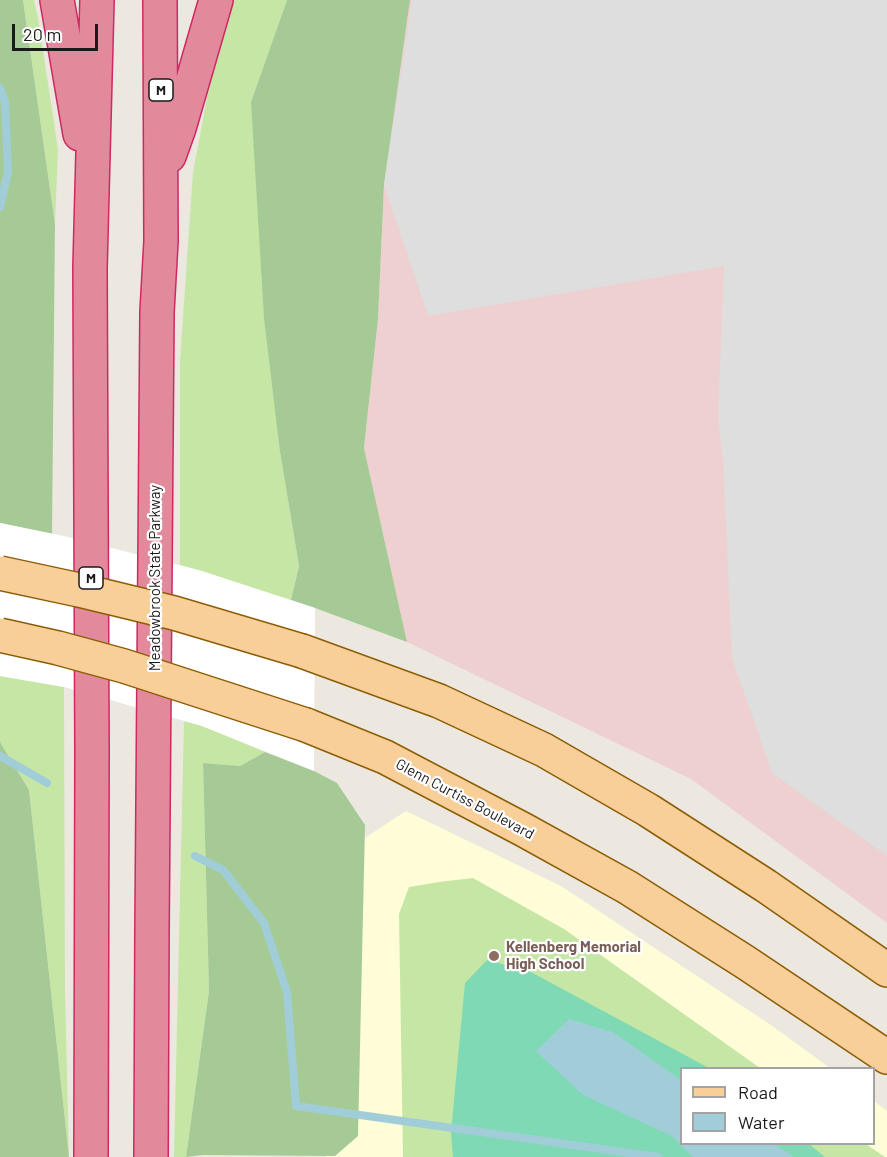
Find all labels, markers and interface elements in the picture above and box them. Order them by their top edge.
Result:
scale bar [15,12,100,50]
text: 20 m [23,23,61,45]
road number: M [149,79,173,101]
street label: Meadowbrook State Parkway [146,485,164,671]
road number: M [79,567,103,589]
street label: Glenn Curtiss Boulevard [393,755,537,843]
place label: Kellenberg Memorial High School [506,938,641,973]
marker: Kellenberg Memorial High School [487,949,501,963]
legend [680,1067,875,1145]
text: Road [738,1081,778,1103]
text: Water [738,1111,785,1133]

